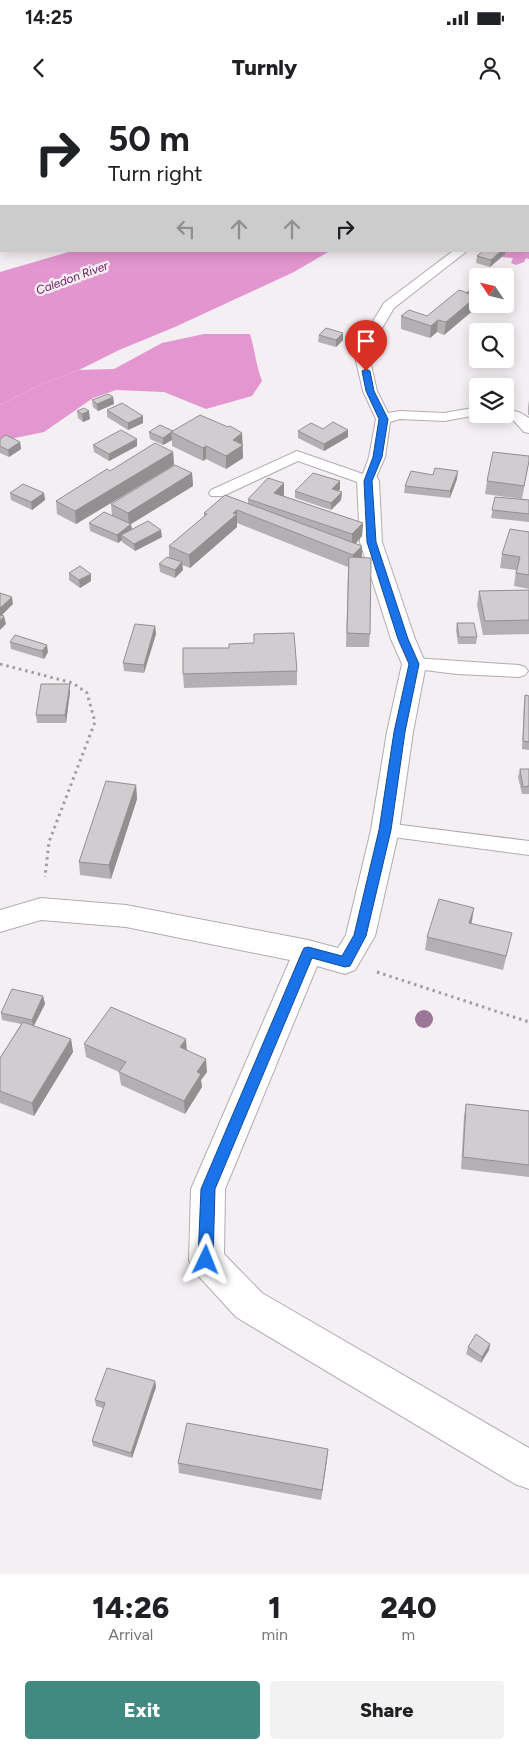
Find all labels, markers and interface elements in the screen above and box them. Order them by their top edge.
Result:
text: 14:25 [25,6,73,29]
icon: back [25,54,53,82]
text: Turnly [232,54,297,81]
icon: person [476,54,504,82]
text: 50 m [108,118,190,160]
icon: right [25,120,90,185]
text: Turn right [108,160,203,187]
icon: left [172,215,200,243]
icon: ahead [225,215,253,243]
icon: ahead [278,215,306,243]
icon: right [331,215,359,243]
water label: Caledon River [34,258,111,298]
north arrow [469,268,514,312]
map controls [469,268,514,423]
pin [345,320,387,371]
button: search [469,323,514,368]
icon: arrive [352,327,380,355]
button: layers [469,378,514,423]
position arrow [179,1233,231,1285]
text: 14:26 [92,1589,169,1626]
text: 1 [268,1589,281,1626]
text: 240 [380,1589,437,1626]
text: Arrival [108,1625,153,1644]
text: min [262,1625,288,1644]
text: m [402,1625,415,1644]
button: Exit [25,1681,260,1739]
button: Share [270,1681,504,1739]

